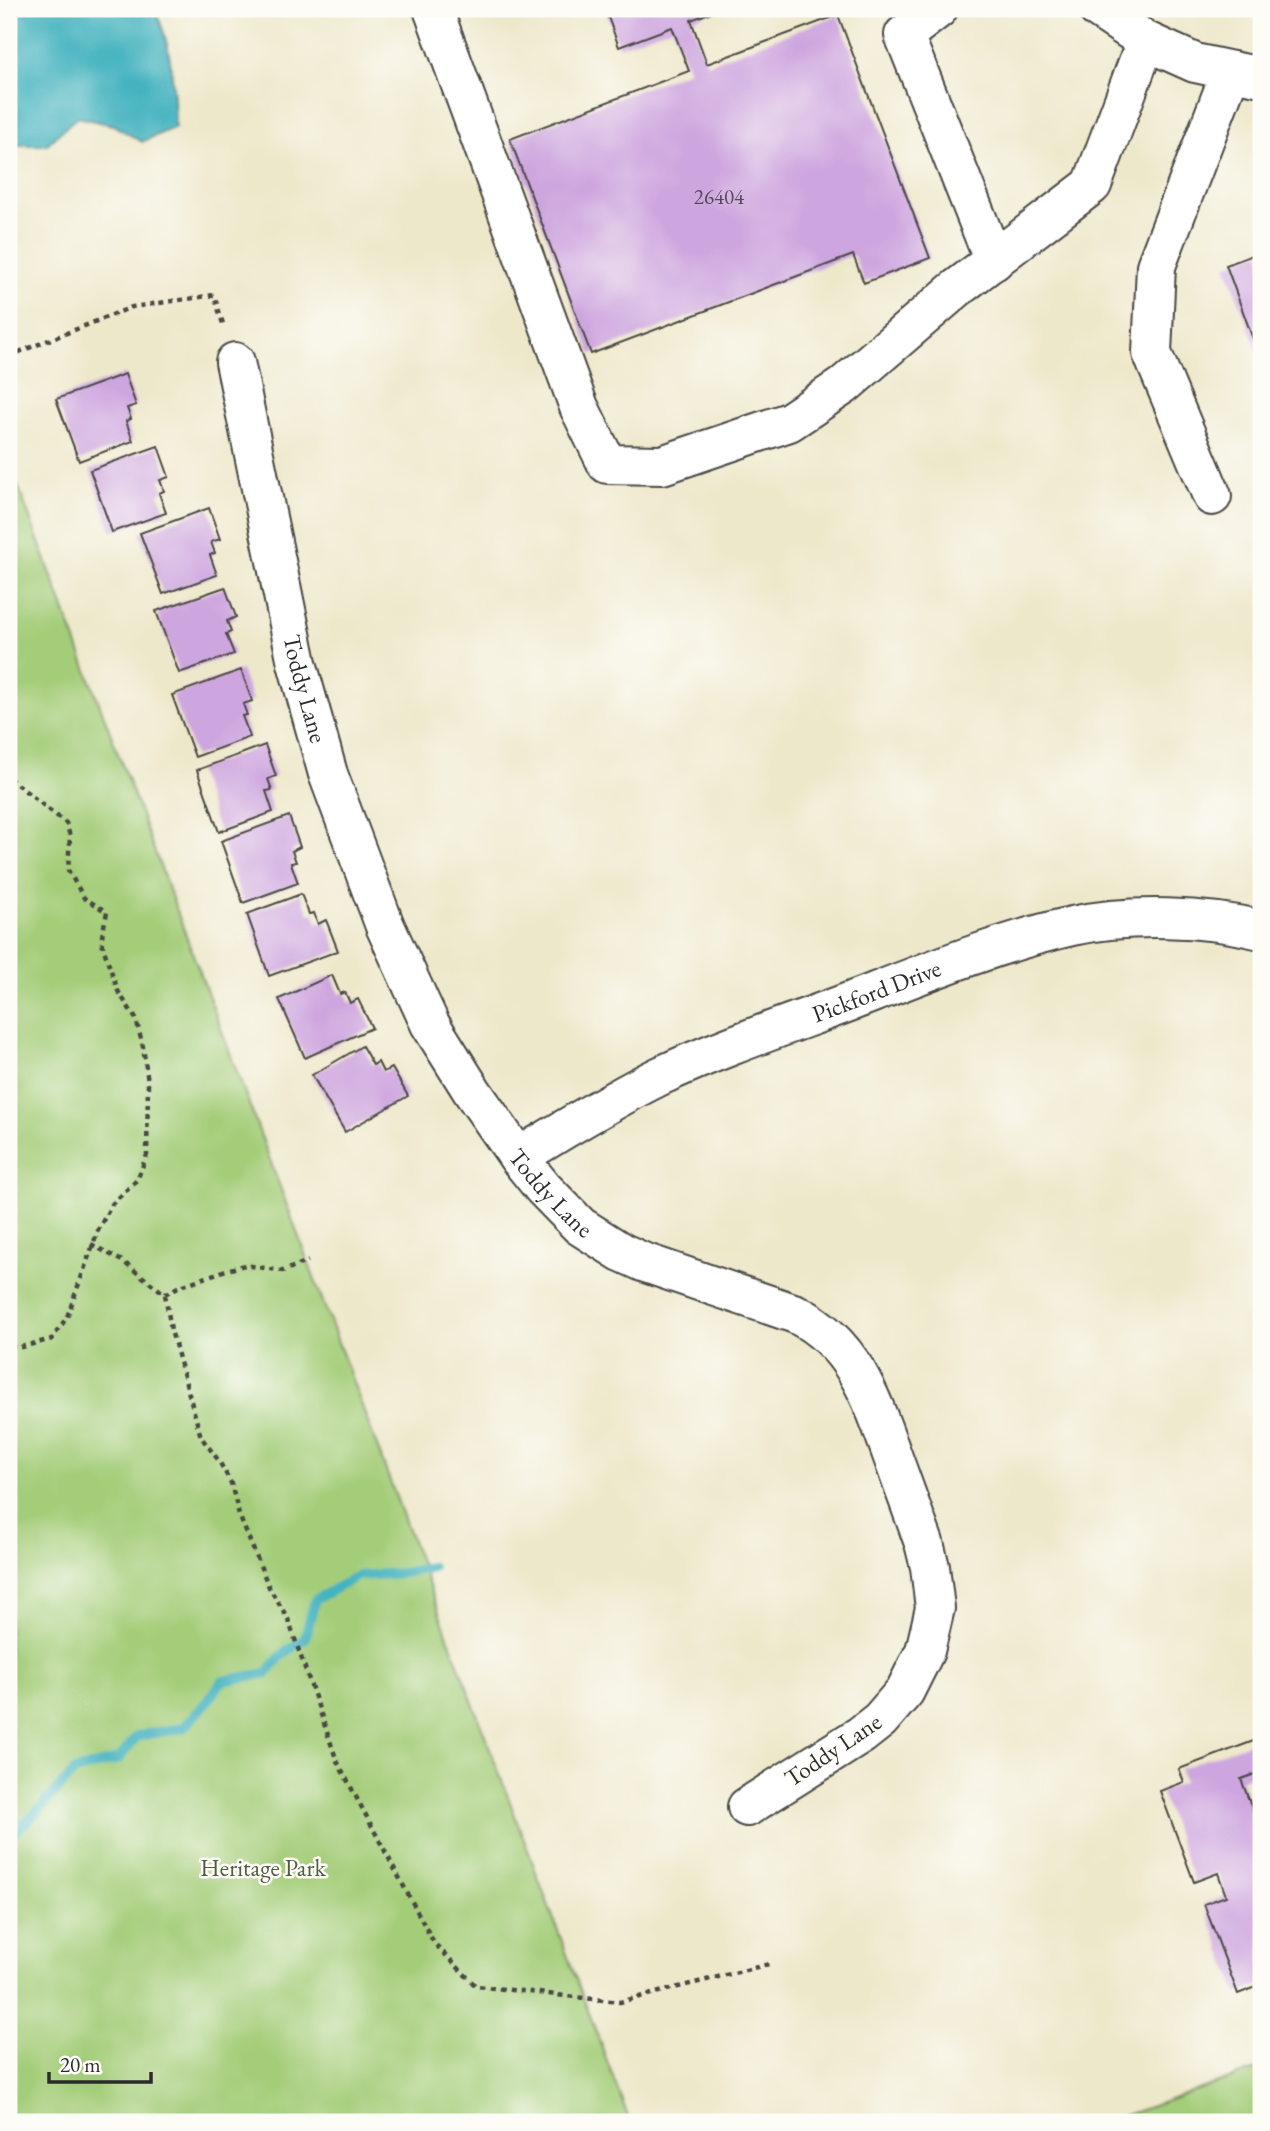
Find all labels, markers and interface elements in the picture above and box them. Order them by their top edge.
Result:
house number: 26404 [694,183,745,210]
street label: Toddy Lane [277,632,334,746]
street label: Pickford Drive [808,952,945,1029]
street label: Toddy Lane [502,1142,598,1245]
street label: Toddy Lane [778,1706,887,1793]
park label: Heritage Park [200,1852,326,1883]
scale bar [49,2040,150,2084]
text: 20 m [60,2051,101,2078]

